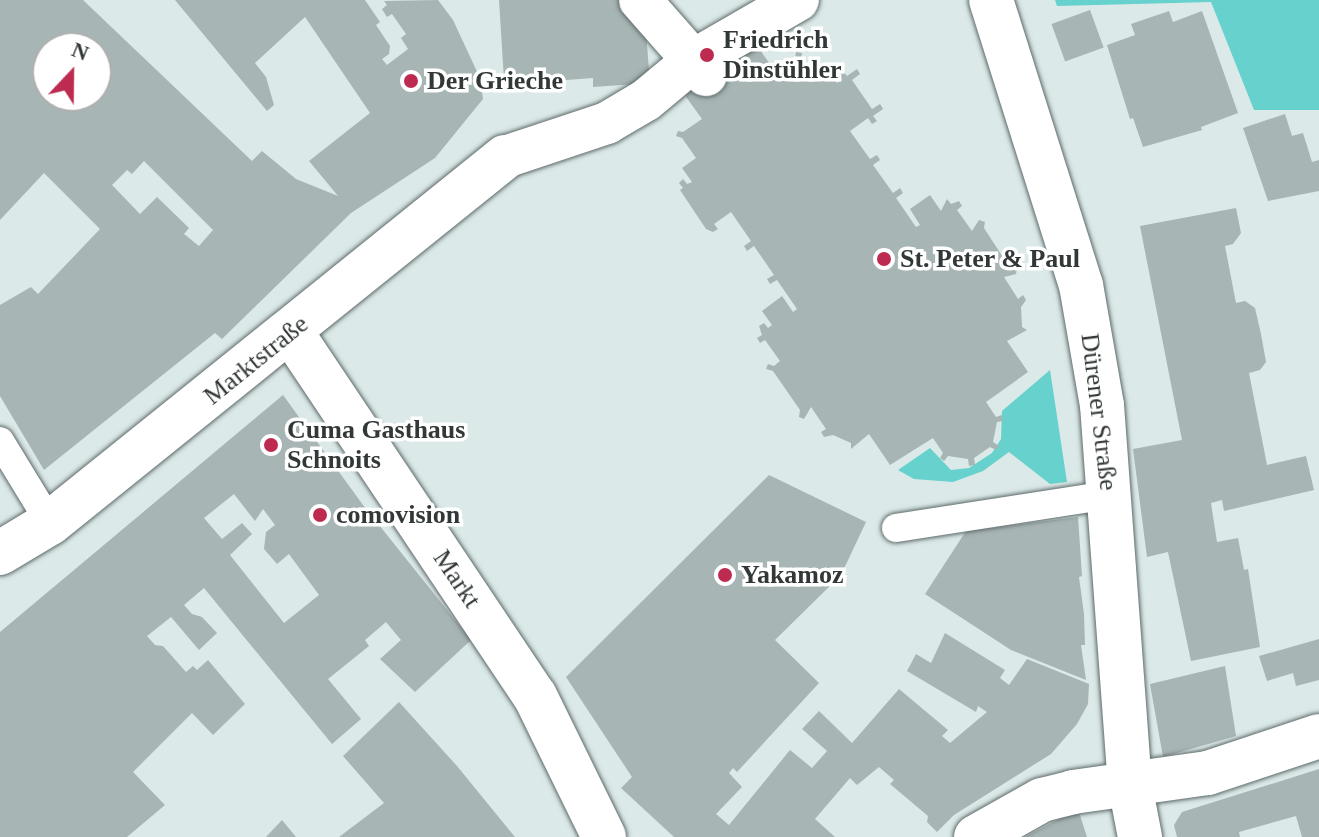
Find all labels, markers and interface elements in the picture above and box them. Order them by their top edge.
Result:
place label: Friedrich Dinstühler [723,24,841,86]
north arrow [32,32,112,112]
text: N [68,37,92,66]
marker: Friedrich Dinstühler [698,46,716,64]
place label: Der Grieche [427,65,563,97]
marker: Der Grieche [402,72,420,90]
place label: St. Peter & Paul [900,243,1081,275]
marker: St. Peter & Paul [875,250,893,268]
street label: Marktstraße [197,308,315,412]
street label: Dürener Straße [1074,332,1124,492]
place label: Cuma Gasthaus Schnoits [287,414,465,476]
marker: Cuma Gasthaus Schnoits [262,436,280,454]
place label: comovision [336,499,460,531]
marker: comovision [311,506,329,524]
street label: Markt [426,544,488,614]
place label: Yakamoz [741,559,844,591]
marker: Yakamoz [716,566,734,584]

